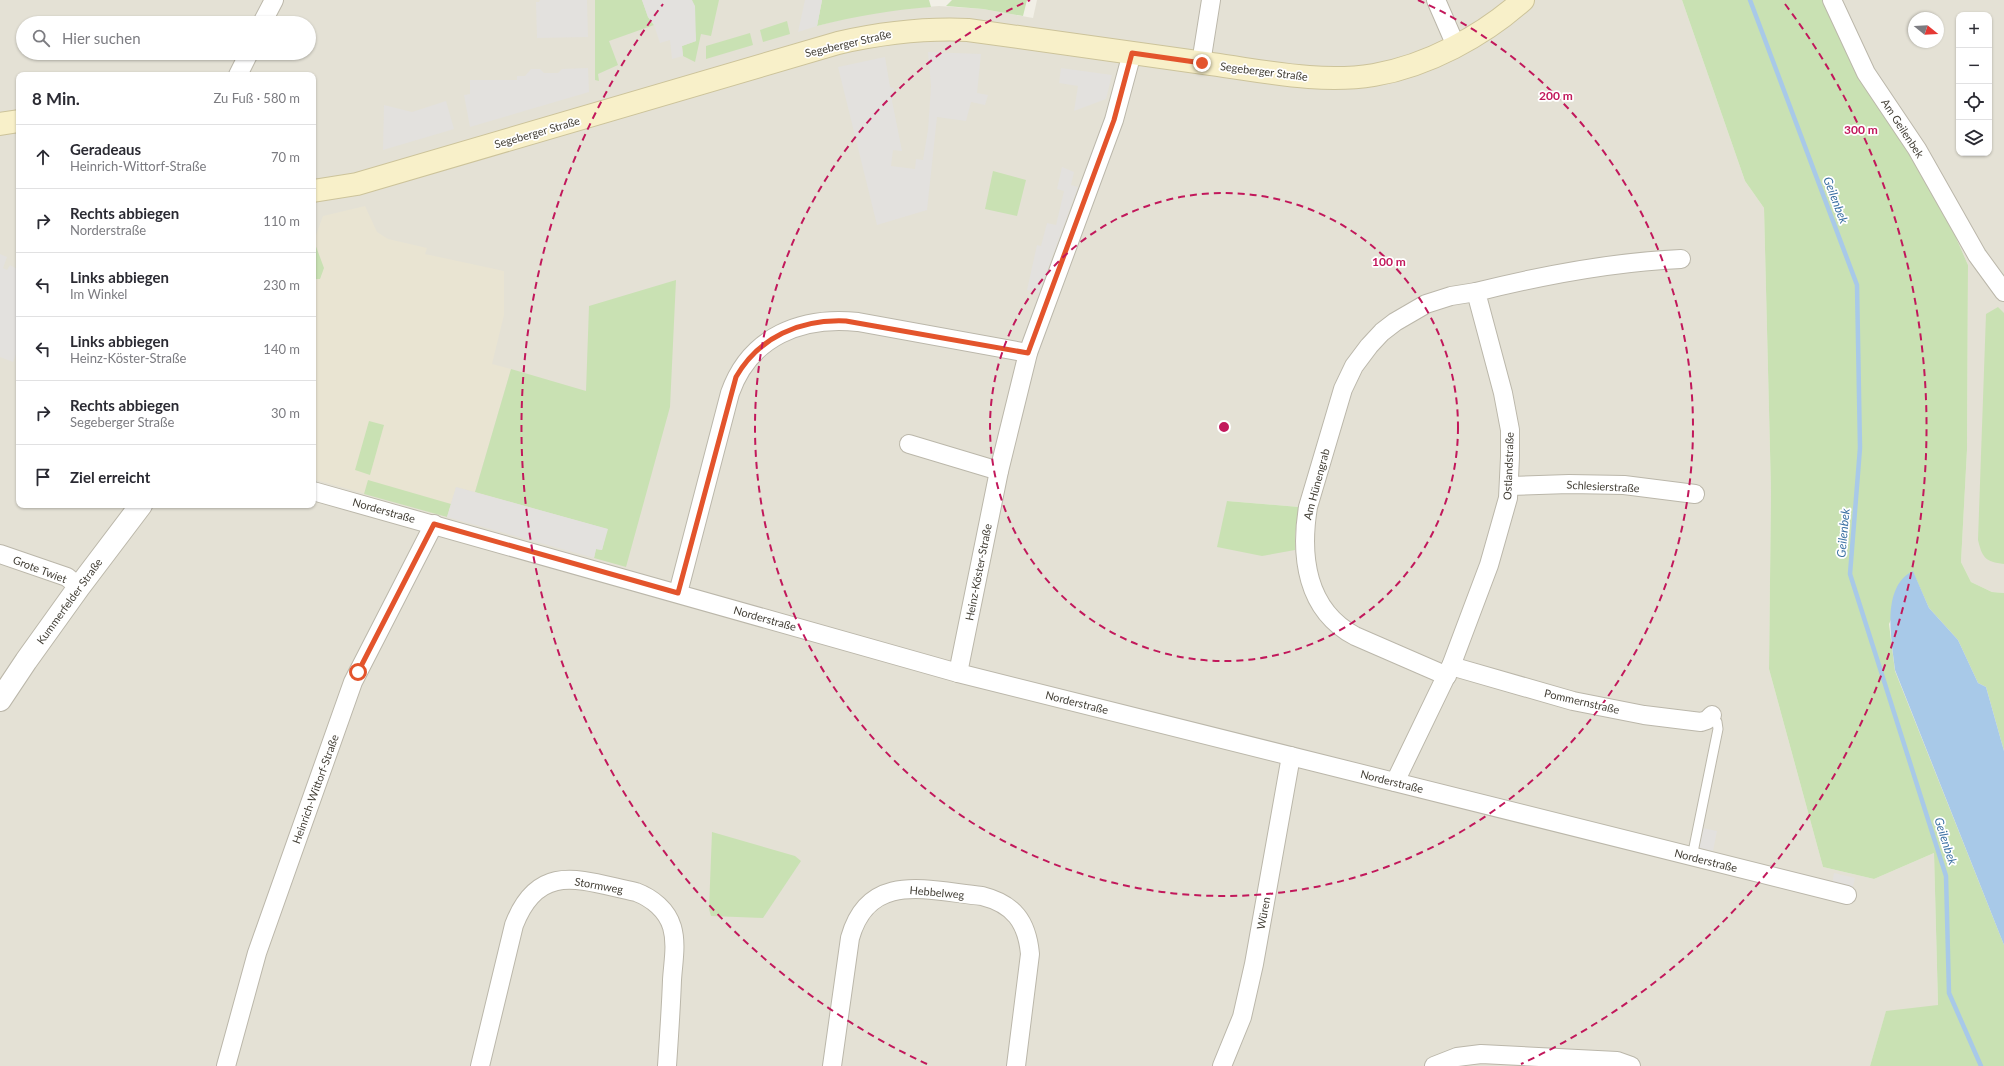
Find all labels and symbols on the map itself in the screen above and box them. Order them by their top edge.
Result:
north arrow [1908,12,1944,48]
street label: Segeberger Straße [804,27,893,59]
route end [1193,54,1211,72]
street label: Segeberger Straße [1219,59,1309,83]
text: 200 m [1539,88,1573,103]
street label: Am Geilenbek [1879,96,1927,160]
street label: Segeberger Straße [493,114,581,150]
text: 300 m [1844,122,1878,137]
water label: Geilenbek [1820,174,1852,226]
text: 100 m [1372,254,1406,269]
centre of rings [1217,420,1231,434]
street label: Ostlandstraße [1500,432,1516,500]
street label: Am Hünengrab [1300,447,1332,521]
street label: Schlesierstraße [1566,478,1640,494]
street label: Norderstraße [351,495,417,525]
water label: Geilenbek [1833,508,1853,558]
street label: Heinz-Köster-Straße [962,522,994,622]
street label: Grote Twiet [11,553,69,585]
street label: Kummerfelder Straße [33,555,105,646]
street label: Norderstraße [732,603,798,633]
route start [349,663,367,681]
street label: Pommernstraße [1543,686,1621,716]
street label: Norderstraße [1044,688,1110,716]
street label: Heinrich-Wittorf-Straße [289,732,341,845]
street label: Norderstraße [1359,767,1425,795]
water label: Geilenbek [1931,815,1961,867]
street label: Norderstraße [1673,846,1739,874]
street label: Stormweg [574,874,625,896]
street label: Hebbelweg [909,883,965,901]
street label: Würen [1254,896,1272,930]

